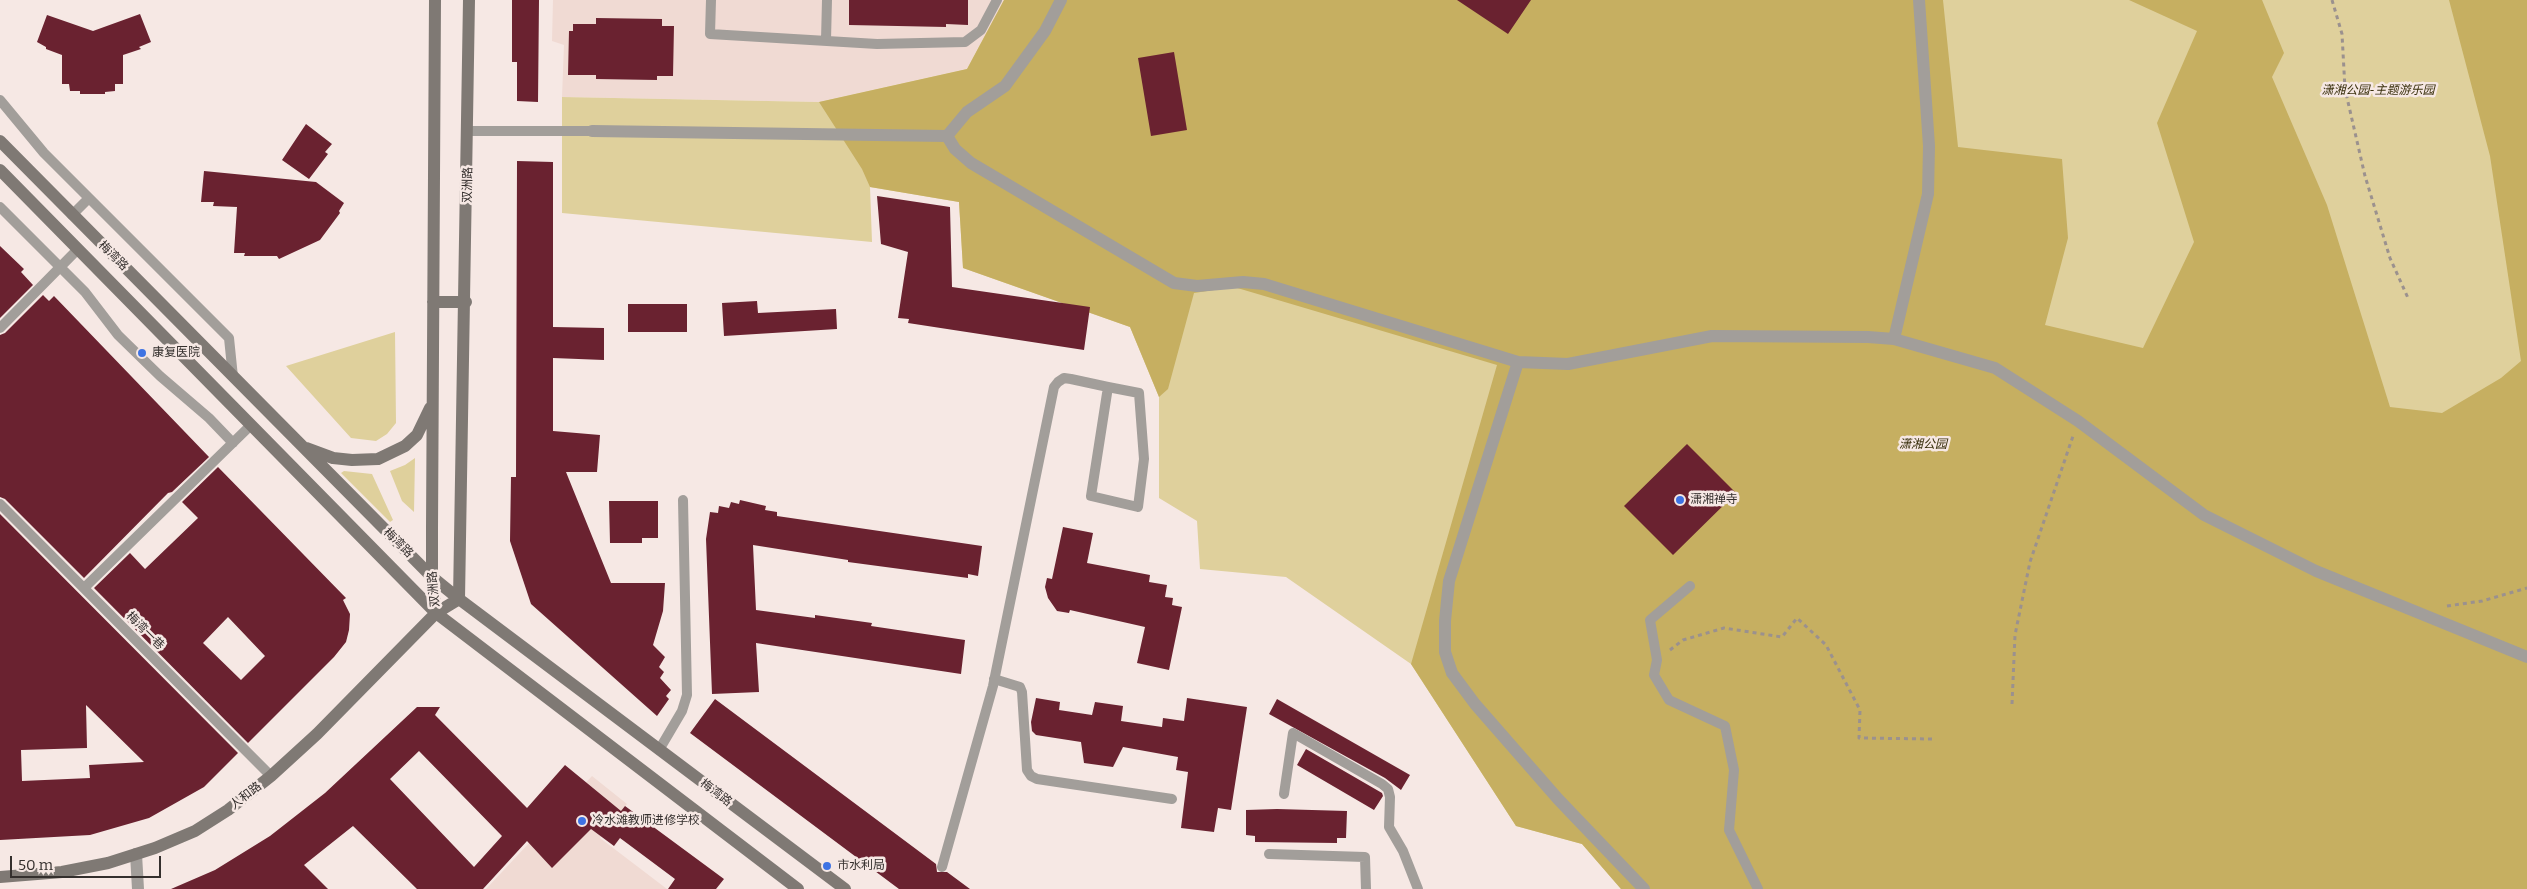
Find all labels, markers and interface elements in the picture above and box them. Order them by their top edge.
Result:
park label: 潇湘公园-主题游乐园 [2322,84,2434,98]
street label: 双洲路 [460,167,476,203]
street label: 梅湾路 [95,238,131,274]
place label: 康复医院 [152,346,200,360]
marker: 康复医院 [136,347,148,359]
park label: 潇湘公园 [1899,438,1947,452]
place label: 潇湘禅寺 [1690,493,1738,507]
marker: 潇湘禅寺 [1674,494,1686,506]
street label: 梅湾路 [380,525,416,561]
street label: 双洲路 [425,570,443,608]
street label: 梅湾一巷 [123,609,167,653]
street label: 梅湾路 [697,776,735,810]
street label: 人和路 [227,779,265,813]
place label: 冷水滩教师进修学校 [592,814,700,828]
marker: 冷水滩教师进修学校 [576,815,588,827]
scale bar [12,846,164,878]
text: 50 m [18,856,53,874]
place label: 市水利局 [837,859,885,873]
marker: 市水利局 [821,860,833,872]

